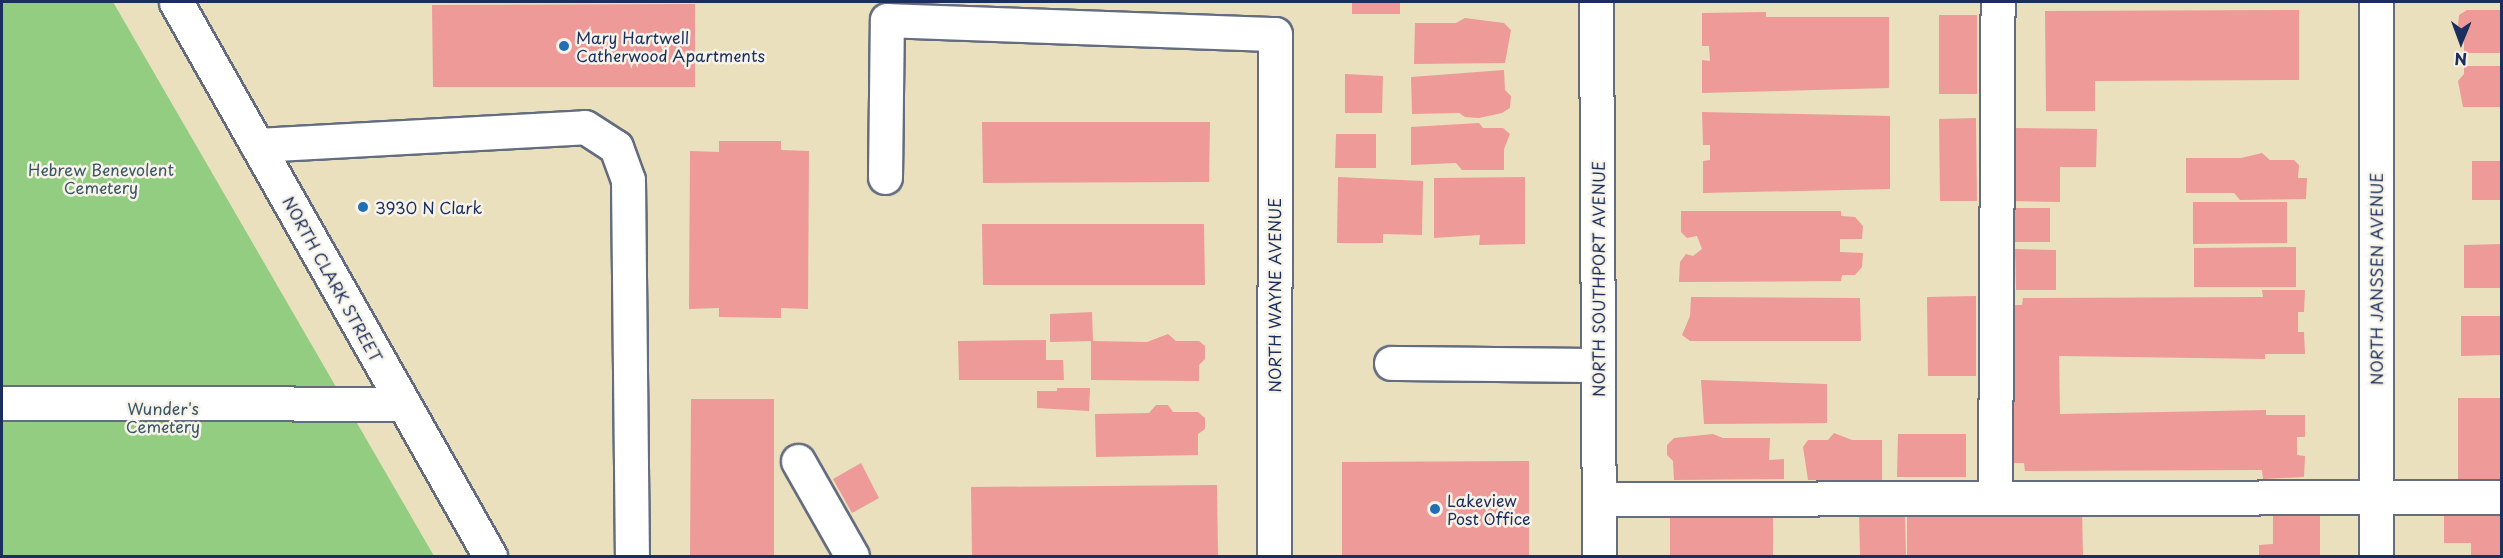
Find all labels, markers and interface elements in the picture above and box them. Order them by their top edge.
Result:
north arrow [2431,12,2491,72]
place label: Mary Hartwell Catherwood Apartments [576,27,766,65]
marker: Mary Hartwell Catherwood Apartments [557,39,571,53]
text: N [2454,48,2467,72]
park label: Hebrew Benevolent Cemetery [28,159,174,197]
street label: NORTH SOUTHPORT AVENUE [1588,160,1608,398]
street label: NORTH JANSSEN AVENUE [2366,172,2386,386]
street label: NORTH CLARK STREET [279,192,387,366]
street label: NORTH WAYNE AVENUE [1264,196,1284,394]
place label: 3930 N Clark [375,197,483,217]
marker: 3930 N Clark [356,200,370,214]
park label: Wunder's Cemetery [126,398,200,436]
place label: Lakeview Post Office [1447,490,1531,528]
marker: Lakeview Post Office [1428,502,1442,516]

